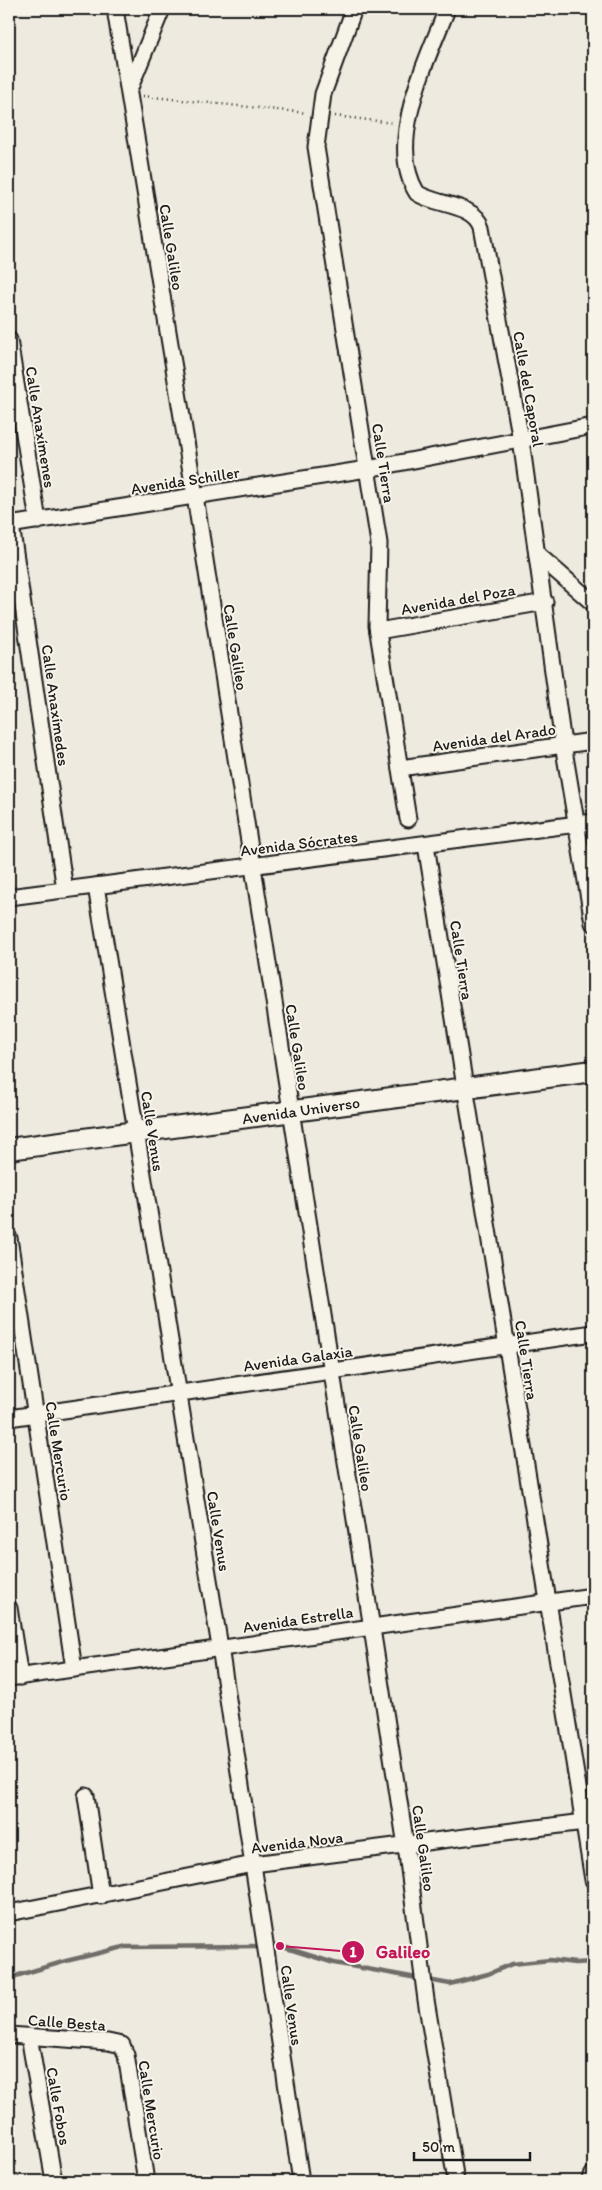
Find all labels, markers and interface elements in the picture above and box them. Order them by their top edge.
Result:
street label: Calle Galileo [155,203,188,292]
street label: Calle del Caporal [509,330,548,449]
street label: Calle Anaxímenes [22,365,59,489]
street label: Calle Tierra [368,422,399,504]
street label: Avenida Schiller [129,463,241,498]
street label: Avenida del Poza [399,580,517,619]
street label: Calle Galileo [219,603,252,692]
street label: Calle Anaxímedes [38,643,73,767]
street label: Avenida del Arado [431,719,557,756]
street label: Avenida Sócrates [239,827,359,860]
street label: Calle Tierra [446,919,477,1001]
street label: Calle Galileo [281,1003,314,1092]
street label: Calle Venus [137,1090,168,1173]
street label: Avenida Universo [241,1093,361,1128]
street label: Calle Tierra [511,1319,542,1401]
street label: Avenida Galaxia [242,1341,355,1376]
street label: Calle Mercurio [41,1400,76,1502]
street label: Calle Galileo [344,1404,377,1493]
street label: Calle Venus [203,1490,234,1573]
street label: Avenida Estrella [242,1602,355,1637]
street label: Calle Galileo [408,1804,439,1893]
street label: Avenida Nova [250,1827,344,1858]
callout: Galileo [341,1935,440,1968]
text: Galileo [376,1941,430,1963]
text: 1 [350,1943,357,1961]
street label: Calle Venus [276,1964,307,2047]
street label: Calle Besta [27,2010,107,2035]
street label: Calle Mercurio [134,2059,169,2161]
street label: Calle Fobos [42,2066,75,2147]
scale bar [414,2130,531,2162]
text: 50 m [422,2138,455,2156]

